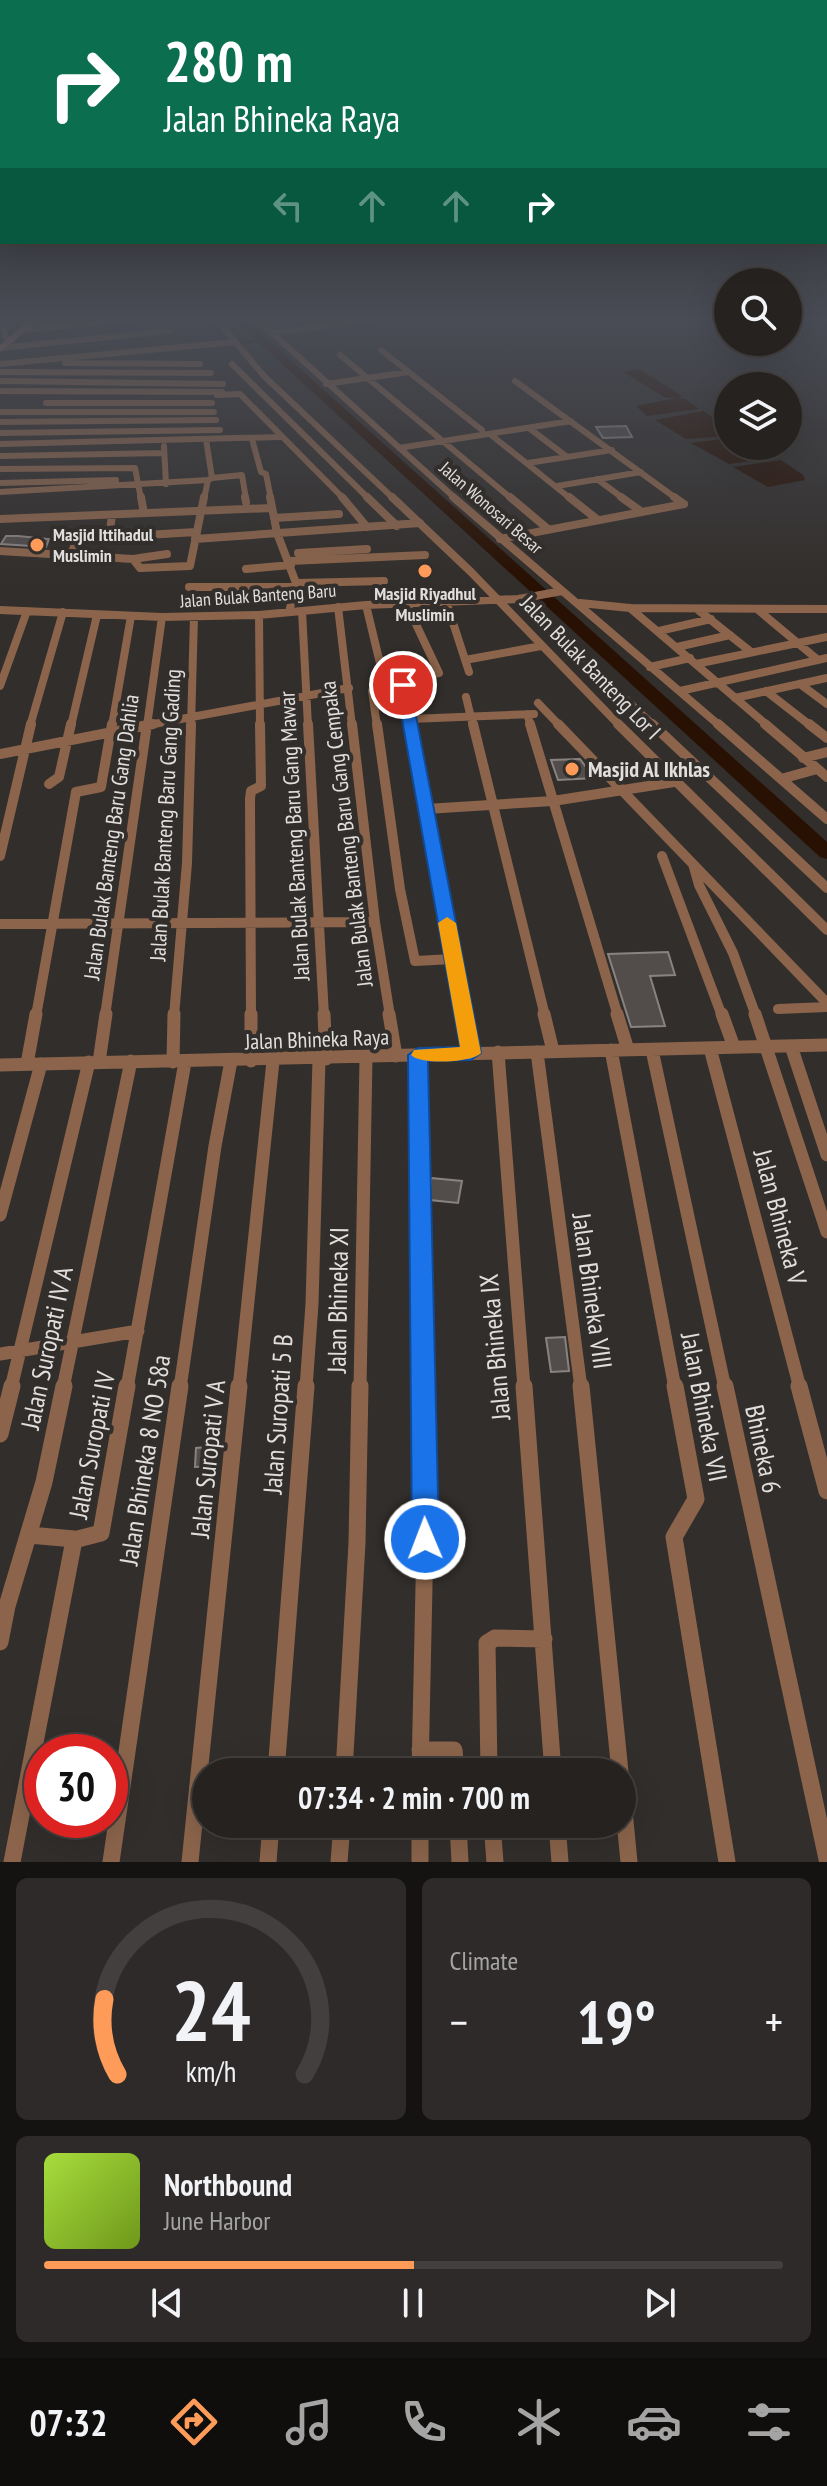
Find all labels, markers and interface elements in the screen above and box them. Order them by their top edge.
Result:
text: 280 m [164,25,293,97]
icon: right [32,32,136,136]
text: Jalan Bhineka Raya [164,95,400,142]
icon: left [266,184,310,228]
icon: ahead [350,184,394,228]
icon: ahead [434,184,478,228]
icon: right [518,184,562,228]
map controls [714,268,802,460]
button: search [714,268,802,356]
button: layers [714,372,802,460]
street label: Jalan Wonosari Besar [434,456,548,559]
place label: Masjid Ittihadul Muslimin [53,523,154,567]
marker: Masjid Ittihadul Muslimin [28,536,46,554]
marker: Masjid Riyadhul Muslimin [416,562,434,580]
street label: Jalan Bulak Banteng Baru [178,579,337,612]
place label: Masjid Riyadhul Muslimin [374,582,476,626]
street label: Jalan Bulak Banteng Lor I [514,588,667,745]
pin [369,651,437,719]
icon: arrive [381,663,425,707]
street label: Jalan Bulak Banteng Baru Gang Gading [143,668,187,963]
street label: Jalan Bulak Banteng Baru Gang Cempaka [313,679,379,990]
street label: Jalan Bulak Banteng Baru Gang Mawar [272,690,316,983]
street label: Jalan Bulak Banteng Baru Gang Dahlia [77,692,145,983]
place label: Masjid Al Ikhlas [588,755,710,783]
marker: Masjid Al Ikhlas [563,760,581,778]
street label: Jalan Bhineka Raya [243,1022,390,1056]
street label: Jalan Bhineka V [746,1145,815,1289]
street label: Jalan Bhineka VIII [565,1210,620,1371]
street label: Jalan Bhineka XI [320,1227,355,1374]
street label: Jalan Suropati IV A [13,1263,80,1433]
street label: Jalan Bhineka IX [472,1273,517,1422]
street label: Jalan Bhineka VII [674,1329,735,1484]
street label: Jalan Suropati 5 B [255,1333,300,1496]
street label: Jalan Bhineka 8 NO 58a [111,1352,177,1568]
street label: Jalan Suropati IV [61,1368,122,1522]
street label: Jalan Suropati V A [183,1378,232,1541]
street label: Bhineka 6 [738,1402,789,1496]
position arrow [383,1497,467,1581]
speed limit sign: 30 [24,1734,128,1838]
text: 07:34 · 2 min · 700 m [298,1778,530,1817]
text: Climate [450,1944,518,1977]
text: 24 [171,1956,251,2064]
text: 19° [577,1983,656,2061]
text: − [450,1993,468,2050]
text: + [765,1993,783,2050]
text: km/h [185,2053,236,2090]
text: Northbound [164,2165,292,2204]
text: June Harbor [164,2204,270,2237]
icon: previous [145,2281,189,2325]
icon: pause [391,2281,435,2325]
icon: next [638,2281,682,2325]
icon: directions [166,2394,222,2450]
icon: music [281,2394,337,2450]
icon: phone [396,2394,452,2450]
icon: climate [511,2394,567,2450]
icon: car [626,2394,682,2450]
icon: filters [741,2394,797,2450]
text: 07:32 [30,2399,107,2446]

